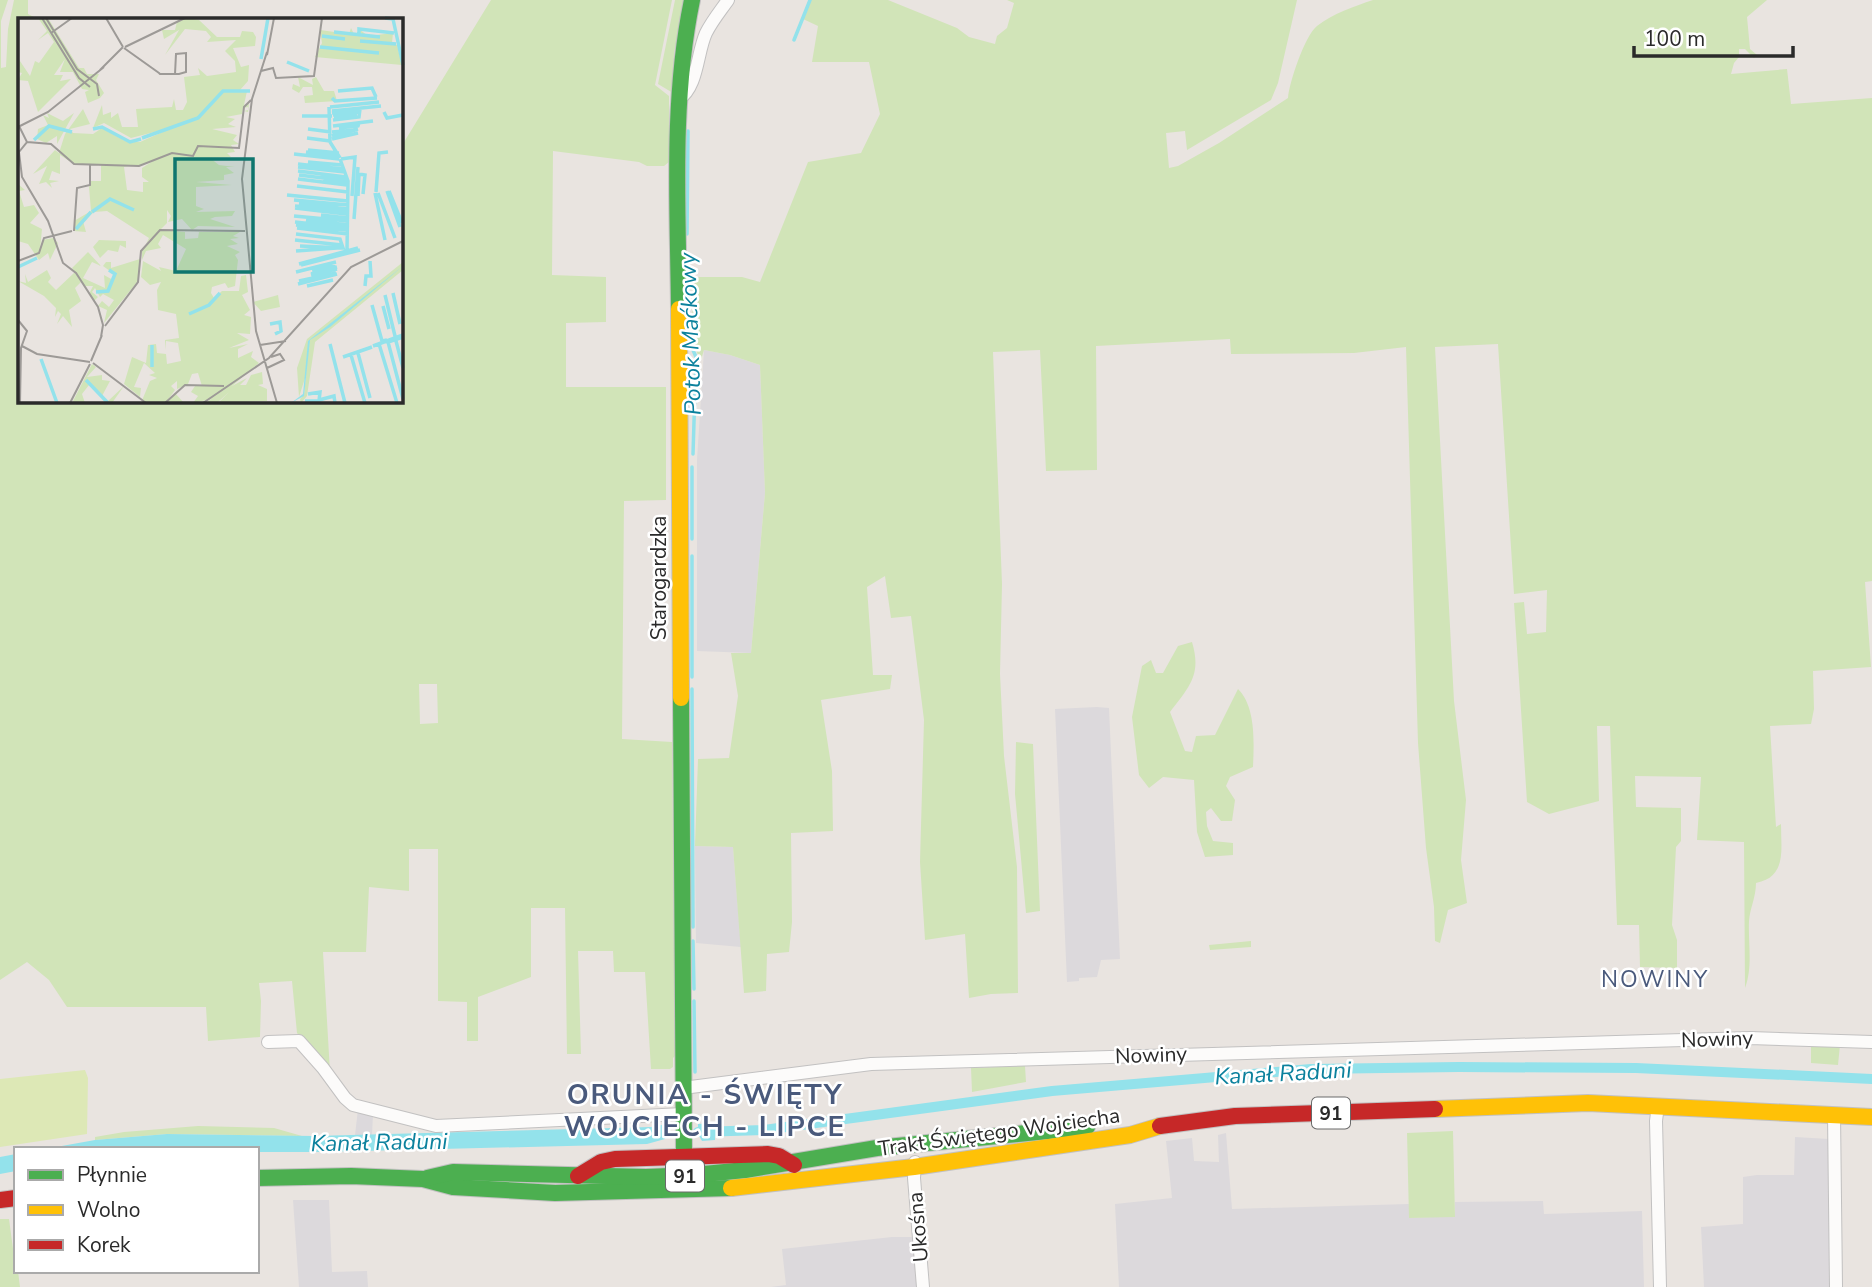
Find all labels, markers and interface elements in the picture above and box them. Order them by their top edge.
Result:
scale bar [1634,14,1793,58]
inset map [18,18,402,402]
text: 100 m [1644,25,1705,53]
water label: Potok Maćkowy [672,251,709,416]
street label: Starogardzka [645,516,673,640]
district label: NOWINY [1601,964,1709,995]
street label: Nowiny [1680,1024,1754,1054]
street label: Nowiny [1114,1040,1188,1070]
water label: Kanał Raduni [1214,1054,1353,1093]
district label: ORUNIA - ŚWIĘTY WOJCIECH - LIPCE [564,1076,846,1146]
road number: 91 [1312,1098,1350,1128]
street label: Trakt Świętego Wojciecha [876,1101,1122,1163]
water label: Kanał Raduni [310,1126,448,1159]
legend [14,1147,259,1273]
road number: 91 [666,1160,704,1192]
text: Płynnie [77,1161,147,1189]
street label: Ukośna [901,1191,935,1263]
text: Wolno [77,1196,140,1224]
text: Korek [77,1231,131,1259]

